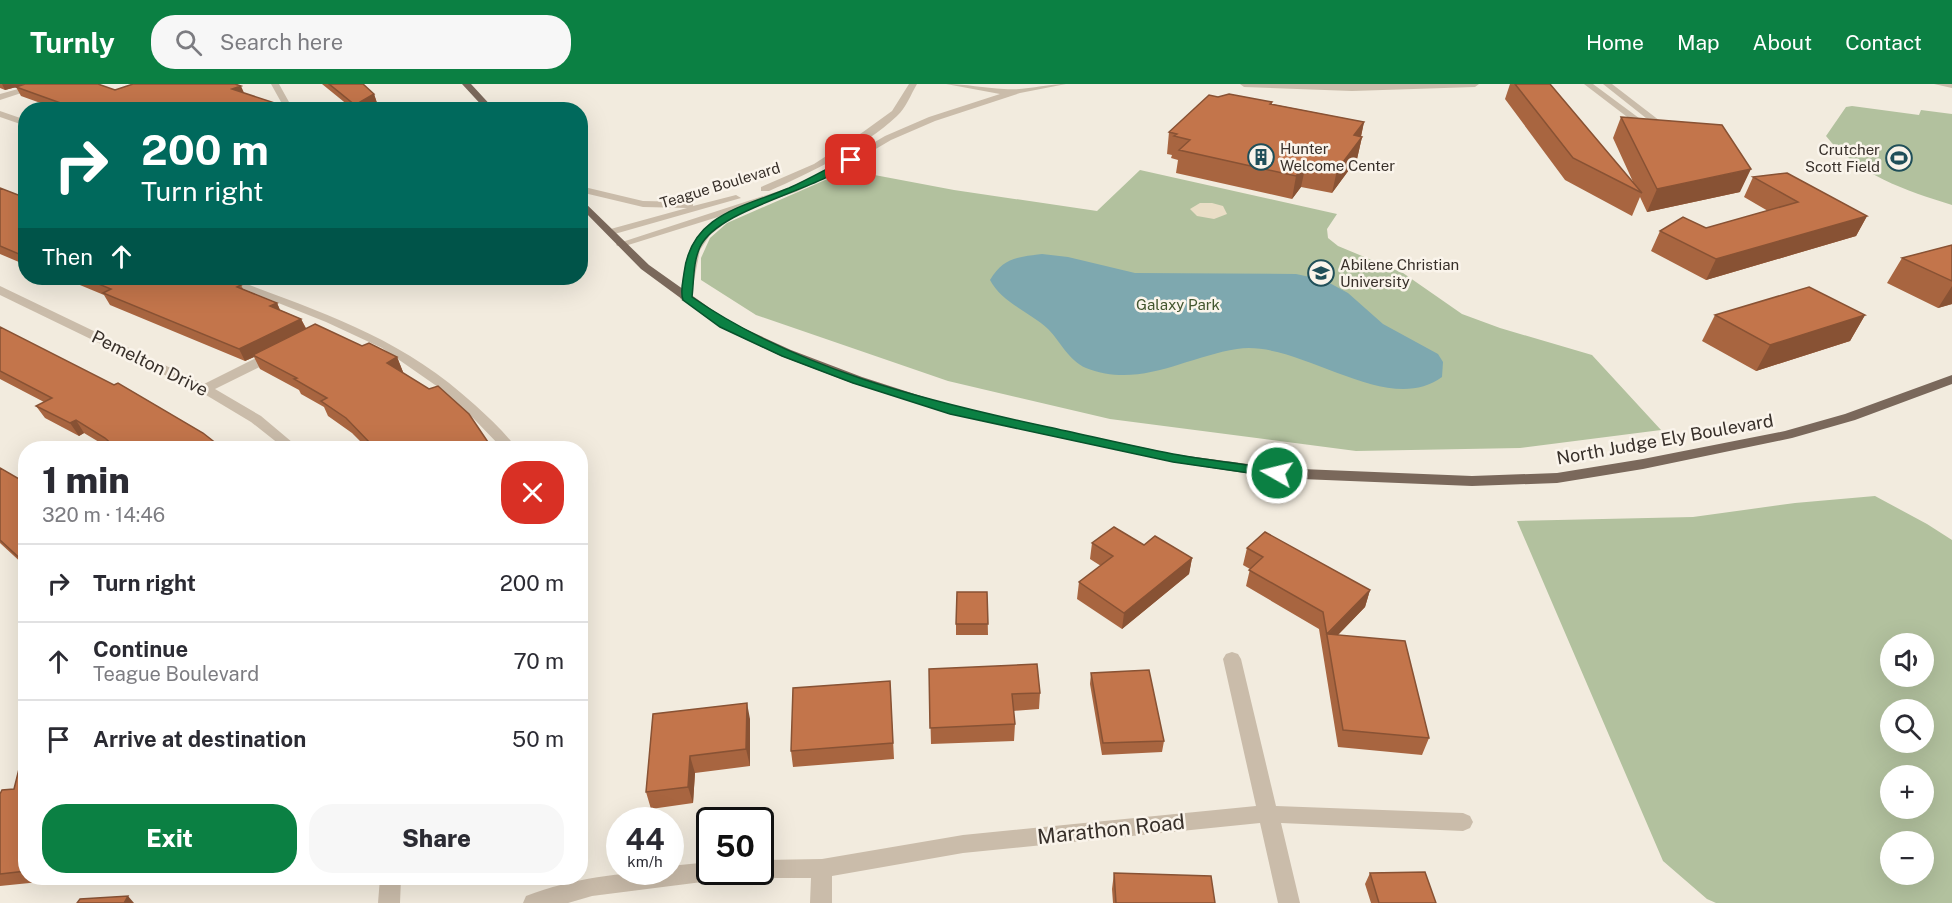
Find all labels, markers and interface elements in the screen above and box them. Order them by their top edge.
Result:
search box [151,15,571,69]
text: Turnly [30,26,115,59]
icon: search [172,26,205,59]
text: Search here [220,29,343,55]
text: Home [1586,30,1644,55]
text: Map [1677,30,1720,55]
text: About [1753,30,1812,55]
text: Contact [1845,30,1922,55]
text: 200 m [141,125,269,174]
icon: right [42,126,120,204]
pin [825,134,876,185]
place label: Hunter Welcome Center [1280,140,1395,174]
place label: Crutcher Scott Field [1805,141,1880,175]
building icon: Hunter Welcome Center [1246,142,1276,172]
icon: arrive [834,143,867,176]
sports icon: Crutcher Scott Field [1884,143,1914,173]
street label: Teague Boulevard [658,159,782,211]
text: Turn right [141,175,264,207]
icon: ahead [105,240,138,273]
text: Then [42,244,93,270]
place label: Abilene Christian University [1340,256,1459,290]
school or university icon: Abilene Christian University [1306,258,1336,288]
park label: Galaxy Park [1136,296,1220,313]
street label: Pemelton Drive [88,326,212,400]
street label: North Judge Ely Boulevard [1555,410,1775,468]
position arrow [1245,441,1309,505]
text: 1 min [42,459,130,501]
button: close [501,461,564,524]
text: 320 m · 14:46 [42,503,165,527]
icon: right [42,567,75,600]
text: Turn right [93,570,196,596]
text: 200 m [500,570,564,596]
map controls [1880,633,1934,885]
button: sound [1880,633,1934,687]
text: Continue [93,636,188,662]
icon: ahead [42,645,75,678]
text: 70 m [513,648,564,674]
text: Teague Boulevard [93,662,259,686]
button: search [1880,699,1934,753]
icon: arrive [42,723,75,756]
text: Arrive at destination [93,726,306,752]
text: 50 m [512,726,564,752]
button: + [1880,765,1934,819]
button: Exit [42,804,297,873]
button: Share [309,804,564,873]
speed limit sign: 50 [696,807,774,885]
street label: Marathon Road [1036,809,1186,849]
text: 44 [625,821,665,857]
button: − [1880,831,1934,885]
text: km/h [627,853,663,870]

